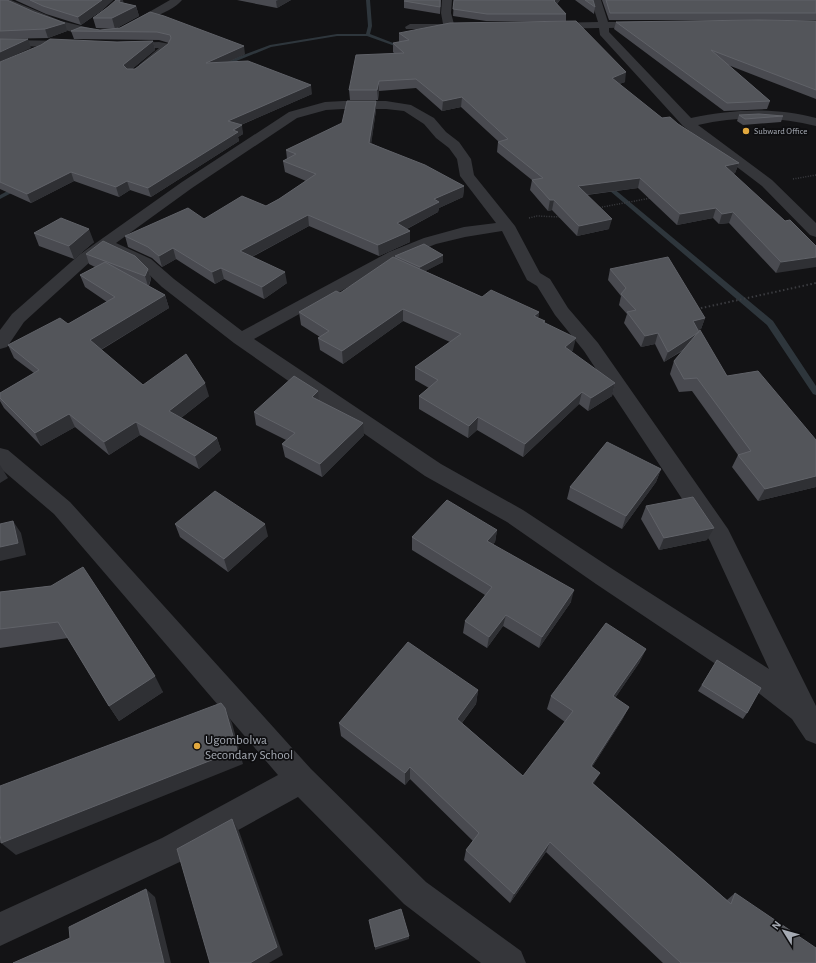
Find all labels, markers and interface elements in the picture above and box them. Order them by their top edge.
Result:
marker: Subward Office [741,126,751,136]
place label: Subward Office [754,127,807,136]
place label: Ugombolwa Secondary School [205,734,293,762]
marker: Ugombolwa Secondary School [192,741,202,751]
north arrow [764,911,804,951]
text: N [770,919,783,932]

